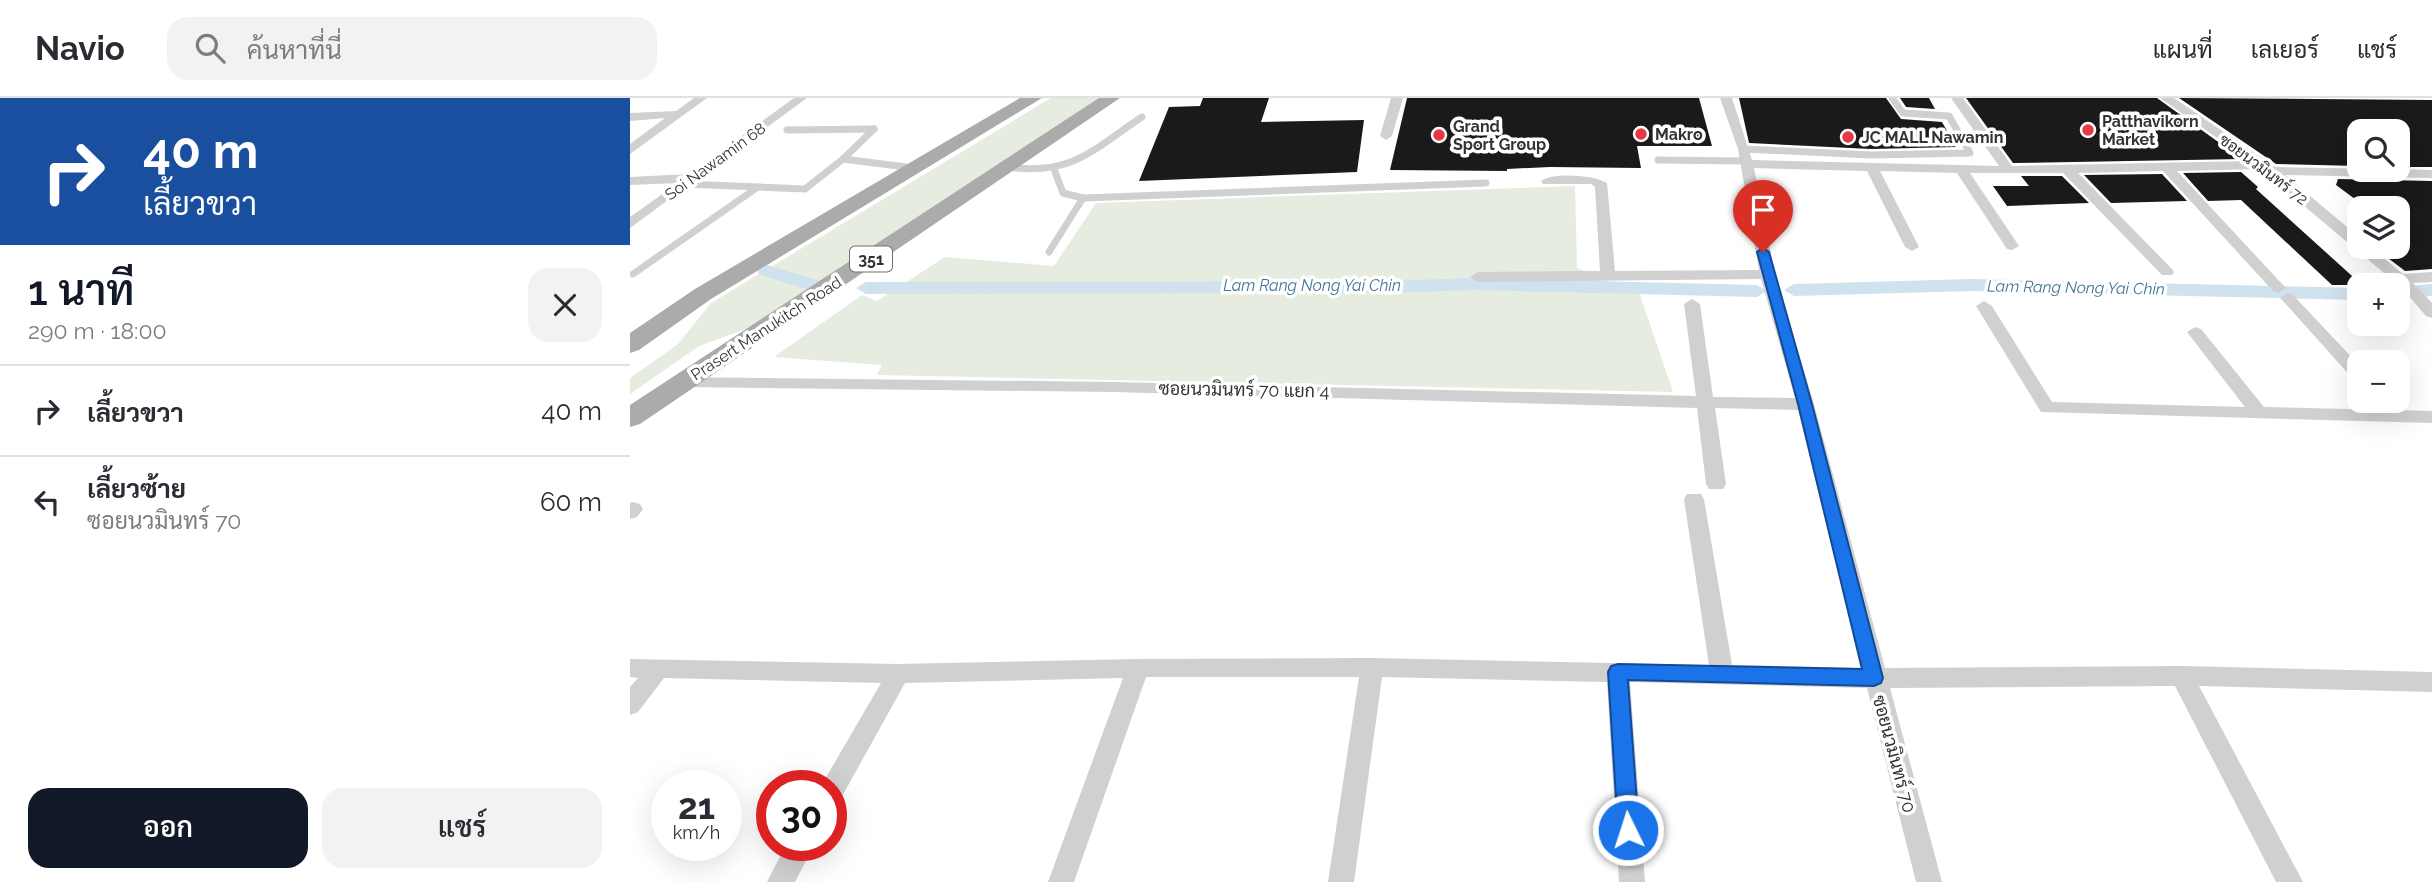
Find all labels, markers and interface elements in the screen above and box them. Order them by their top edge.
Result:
search box [167,17,657,80]
text: Navio [35,29,125,68]
icon: search [191,29,229,67]
text: ค้นหาที่นี่ [247,35,342,65]
text: แผนที่ [2153,35,2213,64]
text: เลเยอร์ [2251,35,2319,64]
text: แชร์ [2357,35,2397,64]
place label: Patthavikorn Market [2102,112,2199,149]
place label: Grand Sport Group [1453,117,1546,154]
street label: Soi Nawamin 68 [661,119,769,204]
map controls [2347,119,2410,413]
button: search [2347,119,2410,182]
text: 40 m [143,122,258,179]
marker: Patthavikorn Market [2080,122,2096,138]
place label: Makro [1655,125,1703,144]
icon: right [28,126,119,217]
marker: Makro [1633,126,1649,142]
marker: Grand Sport Group [1431,127,1447,143]
place label: JC MALL Nawamin [1862,128,2003,147]
street label: ซอยนวมินทร์ 72 [2216,128,2314,209]
marker: JC MALL Nawamin [1840,129,1856,145]
pin [1733,180,1793,252]
text: เลี้ยวขวา [143,185,257,222]
icon: arrive [1744,191,1782,229]
button: layers [2347,196,2410,259]
road number: 351 [850,246,892,272]
text: 1 นาที [28,266,135,315]
button: close [528,268,602,342]
street label: Prasert Manukitch Road [687,273,845,384]
button: + [2347,273,2410,336]
water label: Lam Rang Nong Yai Chin [1223,276,1401,295]
water label: Lam Rang Nong Yai Chin [1987,276,2165,299]
text: 290 m · 18:00 [28,317,167,344]
button: − [2347,350,2410,413]
street label: ซอยนวมินทร์ 70 แยก 4 [1158,376,1330,401]
icon: right [28,392,66,430]
text: 40 m [541,396,602,426]
text: เลี้ยวขวา [87,398,184,428]
text: เลี้ยวซ้าย [87,474,186,504]
icon: left [28,483,66,521]
text: 60 m [540,487,602,517]
text: ซอยนวมินทร์ 70 [87,507,241,534]
street label: ซอยนวมินทร์ 70 [1869,692,1922,815]
speed limit sign: 30 [756,770,847,861]
text: 21 [678,786,715,827]
button: ออก [28,788,308,868]
button: แชร์ [322,788,602,868]
position arrow [1591,793,1665,867]
text: km/h [673,822,720,843]

